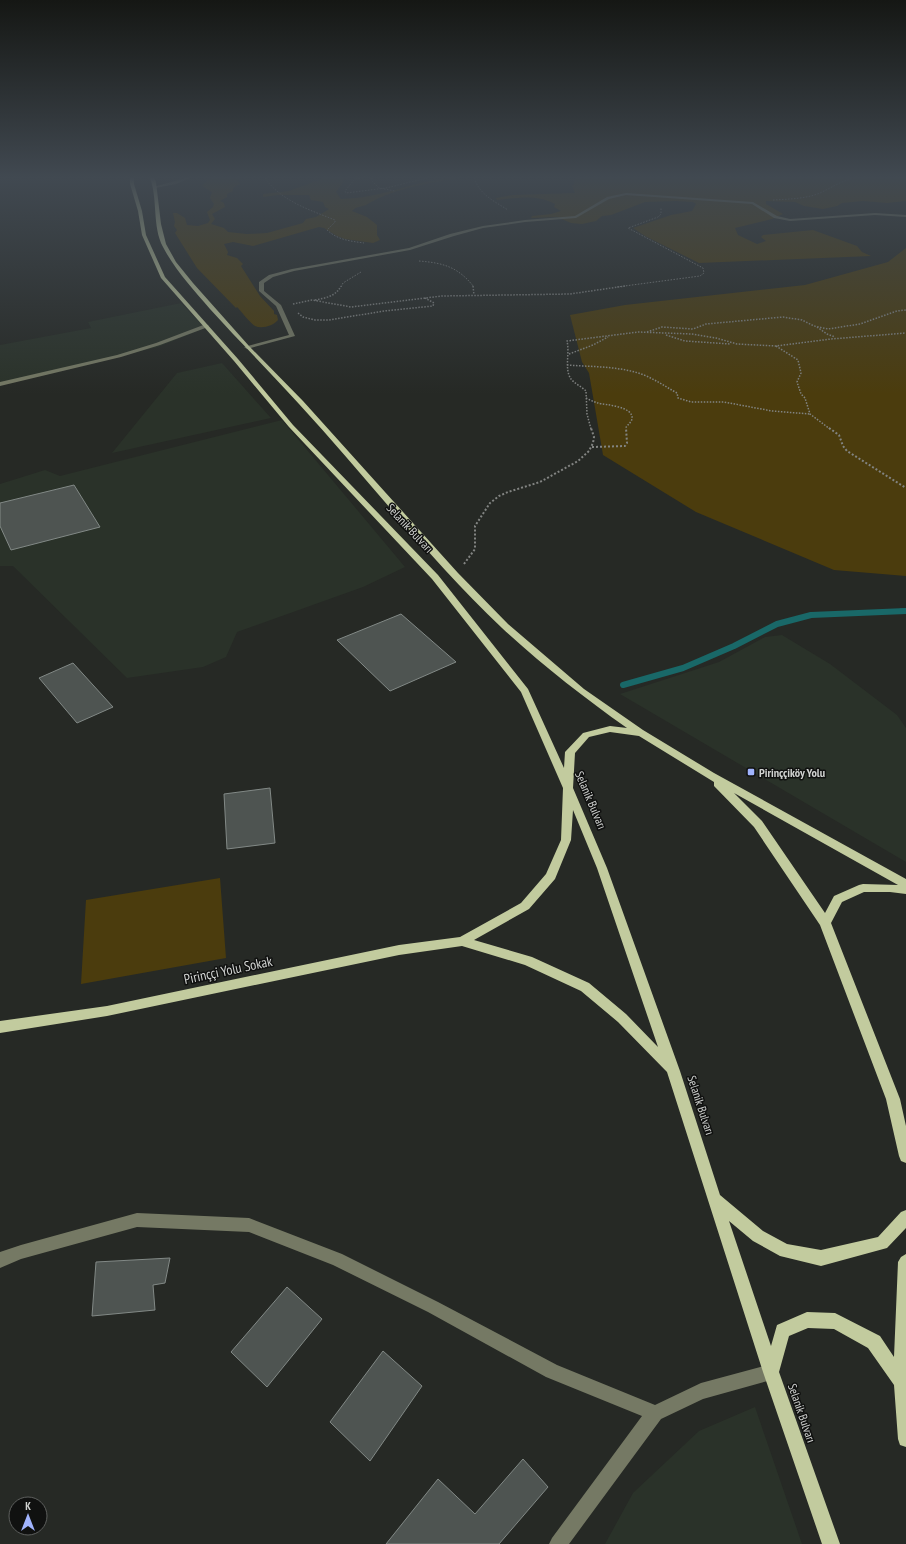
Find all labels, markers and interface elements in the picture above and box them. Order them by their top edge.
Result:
street label: Selanik Bulvarı [384,500,436,556]
place label: Pirinççiköy Yolu [759,765,825,780]
marker: Pirinççiköy Yolu [746,767,756,777]
street label: Selanik Bulvarı [572,769,610,831]
street label: Pirinççi Yolu Sokak [182,952,274,988]
street label: Selanik Bulvarı [684,1073,718,1137]
street label: Selanik Bulvarı [785,1381,819,1445]
north arrow [8,1496,48,1536]
text: K [25,1499,31,1513]

